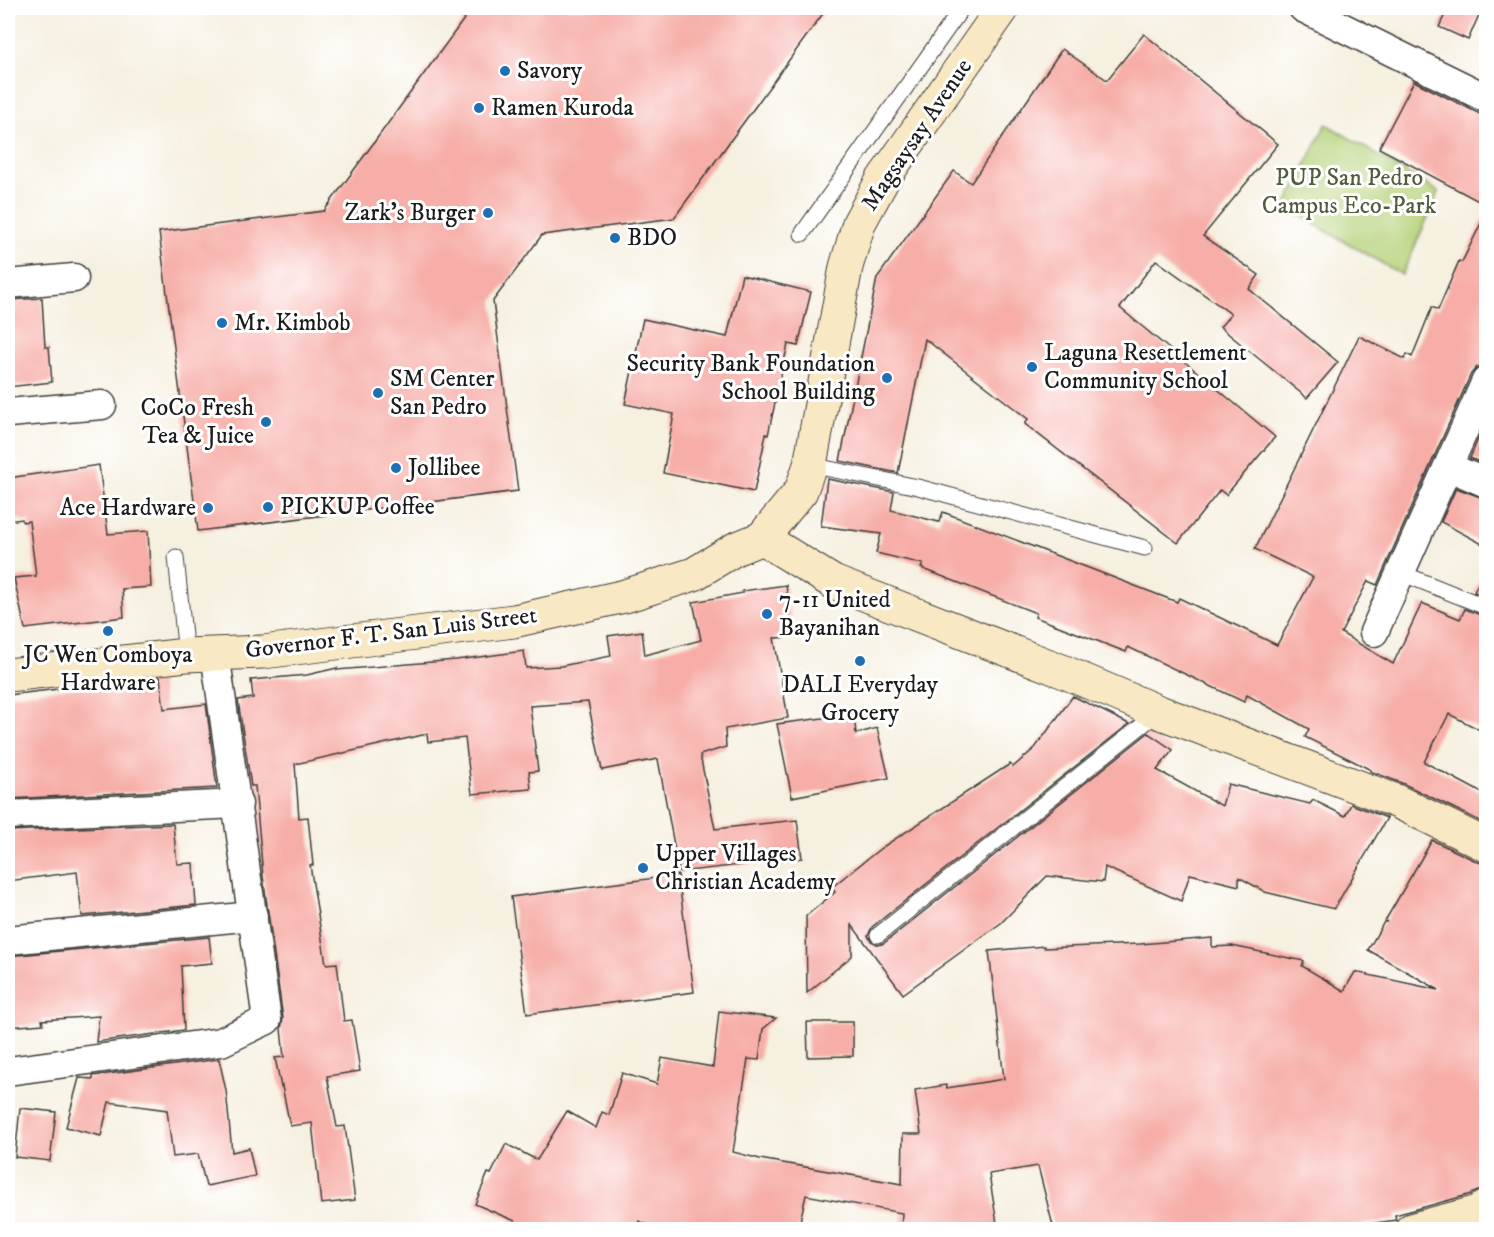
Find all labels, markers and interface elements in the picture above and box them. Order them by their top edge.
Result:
street label: Magsaysay Avenue [855,53,979,217]
place label: Savory [517,56,583,86]
marker: Savory [498,64,512,78]
place label: Ramen Kuroda [491,93,635,123]
marker: Ramen Kuroda [472,101,486,115]
park label: PUP San Pedro Campus Eco-Park [1262,163,1436,221]
place label: Zark's Burger [345,198,476,228]
marker: Zark's Burger [481,206,495,220]
place label: BDO [627,223,677,253]
marker: BDO [608,231,622,245]
place label: Mr. Kimbob [234,308,351,338]
marker: Mr. Kimbob [215,316,229,330]
place label: Laguna Resettlement Community School [1044,338,1247,396]
place label: Security Bank Foundation School Building [626,349,875,407]
marker: Laguna Resettlement Community School [1025,360,1039,374]
place label: SM Center San Pedro [390,364,495,422]
marker: Security Bank Foundation School Building [880,371,894,385]
marker: SM Center San Pedro [371,386,385,400]
place label: CoCo Fresh Tea & Juice [141,393,254,451]
marker: CoCo Fresh Tea & Juice [259,415,273,429]
place label: Jollibee [406,453,480,483]
marker: Jollibee [389,461,403,475]
place label: PICKUP Coffee [280,492,435,522]
place label: Ace Hardware [60,493,196,523]
marker: PICKUP Coffee [261,500,275,514]
marker: Ace Hardware [201,501,215,515]
place label: 7-11 United Bayanihan [779,585,890,643]
street label: Governor F. T. San Luis Street [243,600,539,666]
marker: 7-11 United Bayanihan [760,607,774,621]
marker: JC Wen Comboya Hardware [101,624,115,638]
place label: JC Wen Comboya Hardware [21,640,193,698]
marker: DALI Everyday Grocery [853,654,867,668]
place label: DALI Everyday Grocery [782,670,939,728]
place label: Upper Villages Christian Academy [655,839,836,897]
marker: Upper Villages Christian Academy [636,861,650,875]

